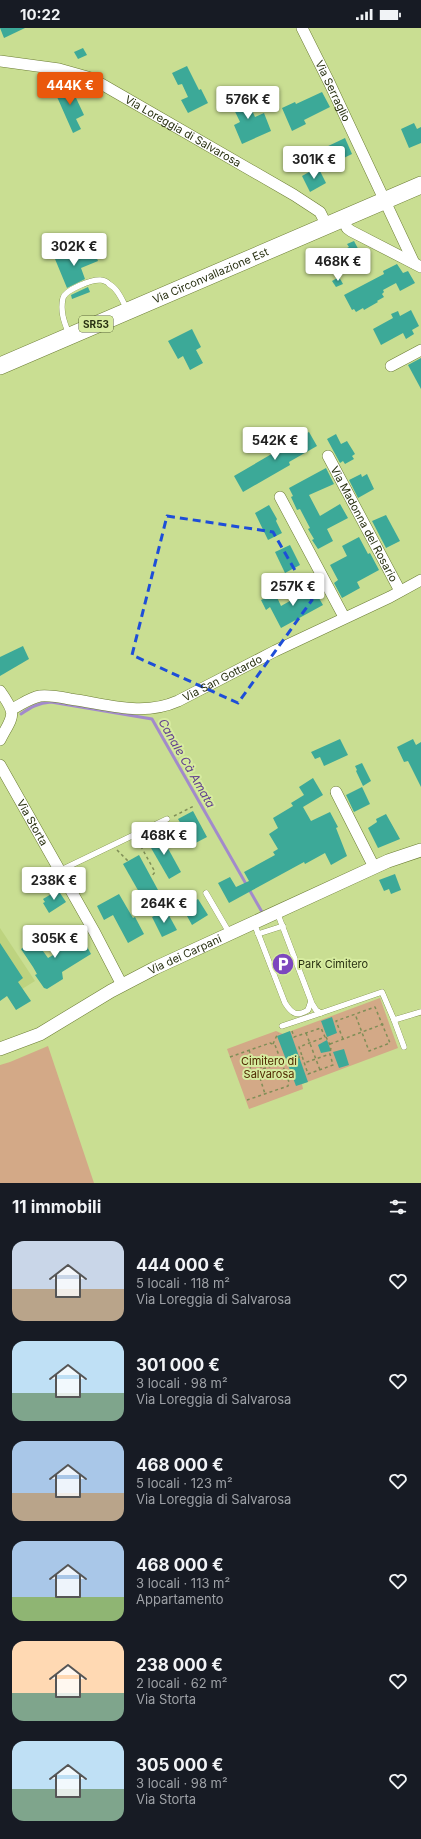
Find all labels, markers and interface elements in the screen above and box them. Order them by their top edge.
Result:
text: 10:22 [20,5,61,24]
street label: Via Serraglio [312,58,354,124]
pin: 444K € [37,72,103,106]
text: 444K € [46,77,94,93]
pin: 576K € [215,86,281,120]
text: 576K € [225,91,271,107]
street label: Via Loreggia di Salvarosa [123,92,244,170]
pin: 301K € [281,146,347,180]
text: 301K € [292,151,336,167]
pin: 302K € [41,233,107,267]
text: 302K € [51,238,97,254]
street label: Via Circonvallazione Est [150,244,271,307]
pin: 468K € [305,248,371,282]
text: 468K € [314,253,362,269]
road number: SR53 [79,316,113,332]
pin: 542K € [242,427,308,461]
text: 542K € [252,432,298,448]
street label: Via Madonna del Rosario [328,464,401,585]
pin: 257K € [260,573,326,607]
text: 257K € [270,578,316,594]
street label: Via San Gottardo [180,652,265,704]
water label: Canale Cà Amata [155,716,219,810]
street label: Via Storta [14,797,51,848]
pin: 468K € [131,822,197,856]
text: 468K € [140,827,188,843]
pin: 238K € [21,867,87,901]
text: 238K € [31,872,77,888]
pin: 264K € [131,890,197,924]
text: 264K € [141,895,187,911]
pin: 305K € [22,925,88,959]
text: 305K € [32,930,78,946]
street label: Via dei Carpani [146,931,224,977]
parking icon: Park Cimitero [270,951,296,977]
place label: Park Cimitero [298,957,369,971]
park label: Cimitero di Salvarosa [241,1054,297,1081]
icon: filters [387,1196,409,1218]
text: 11 immobili [12,1197,101,1217]
text: 444 000 € [136,1255,225,1275]
icon: home [44,1257,92,1305]
icon: heart [387,1270,409,1292]
text: 5 locali · 118 m² [136,1275,230,1291]
text: Via Loreggia di Salvarosa [136,1291,291,1307]
text: 301 000 € [136,1355,220,1375]
icon: home [44,1357,92,1405]
icon: heart [387,1370,409,1392]
text: 3 locali · 98 m² [136,1375,228,1391]
text: Via Loreggia di Salvarosa [136,1391,291,1407]
text: 468 000 € [136,1455,224,1475]
icon: home [44,1457,92,1505]
icon: heart [387,1470,409,1492]
text: 5 locali · 123 m² [136,1475,233,1491]
text: Via Loreggia di Salvarosa [136,1491,291,1507]
text: 468 000 € [136,1555,224,1575]
icon: home [44,1557,92,1605]
icon: heart [387,1570,409,1592]
text: 3 locali · 113 m² [136,1575,230,1591]
text: Appartamento [136,1591,224,1607]
text: 238 000 € [136,1655,223,1675]
icon: home [44,1657,92,1705]
icon: heart [387,1670,409,1692]
text: 2 locali · 62 m² [136,1675,228,1691]
text: Via Storta [136,1691,196,1707]
text: 305 000 € [136,1755,223,1775]
icon: home [44,1757,92,1805]
icon: heart [387,1770,409,1792]
text: 3 locali · 98 m² [136,1775,228,1791]
text: Via Storta [136,1791,196,1807]

